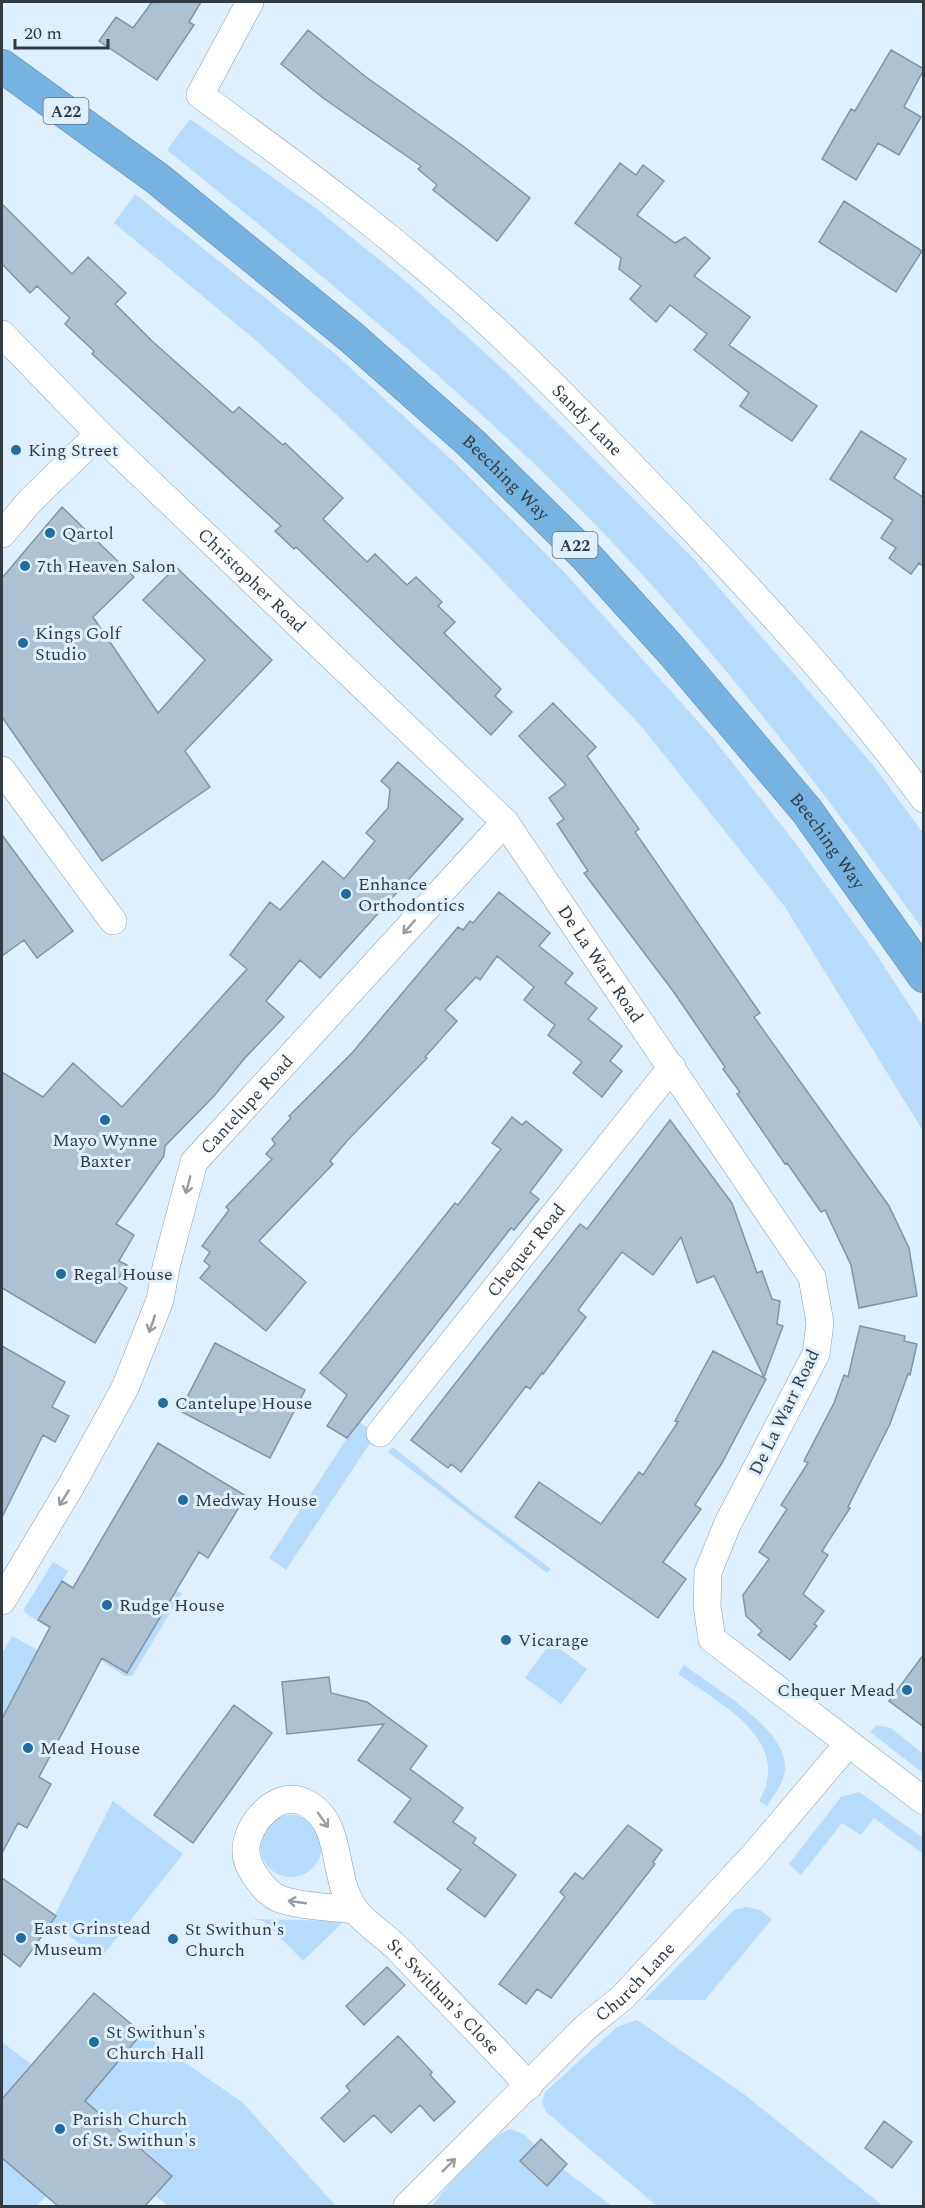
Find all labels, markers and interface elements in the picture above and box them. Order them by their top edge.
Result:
scale bar [15,12,108,50]
text: 20 m [24,20,62,47]
road number: A22 [44,98,88,124]
street label: Sandy Lane [545,378,629,463]
street label: Beeching Way [456,428,556,528]
place label: King Street [28,437,118,464]
marker: King Street [9,443,23,457]
place label: Qartol [62,520,114,547]
street label: Christopher Road [191,522,312,639]
marker: Qartol [43,526,57,540]
road number: A22 [552,532,598,558]
place label: 7th Heaven Salon [37,553,176,580]
marker: 7th Heaven Salon [18,559,32,573]
place label: Kings Golf Studio [35,620,123,668]
marker: Kings Golf Studio [16,636,30,650]
street label: Beeching Way [783,787,872,896]
place label: Enhance Orthodontics [358,871,465,919]
marker: Enhance Orthodontics [339,887,353,901]
street label: De La Warr Road [551,900,650,1029]
one-way arrow [402,920,416,935]
street label: Cantelupe Road [194,1049,300,1161]
marker: Mayo Wynne Baxter [98,1113,112,1127]
place label: Mayo Wynne Baxter [53,1127,157,1175]
one-way arrow [181,1175,193,1194]
street label: Chequer Road [480,1198,572,1303]
place label: Regal House [73,1261,173,1288]
marker: Regal House [54,1267,68,1281]
one-way arrow [146,1314,157,1333]
street label: De La Warr Road [742,1345,827,1480]
place label: Cantelupe House [175,1390,312,1417]
marker: Cantelupe House [156,1396,170,1410]
place label: Medway House [195,1487,317,1514]
one-way arrow [58,1489,70,1506]
marker: Medway House [176,1493,190,1507]
place label: Rudge House [119,1592,225,1619]
marker: Rudge House [100,1598,114,1612]
place label: Vicarage [518,1627,589,1654]
marker: Vicarage [499,1633,513,1647]
place label: Chequer Mead [777,1677,895,1704]
marker: Chequer Mead [900,1683,914,1697]
place label: Mead House [40,1735,140,1762]
marker: Mead House [21,1741,35,1755]
one-way arrow [317,1812,329,1828]
one-way arrow [288,1897,308,1908]
place label: East Grinstead Museum [33,1915,151,1963]
place label: St Swithun's Church [185,1916,284,1964]
marker: East Grinstead Museum [14,1931,28,1945]
marker: St Swithun's Church [166,1932,180,1946]
street label: St. Swithun's Close [381,1932,506,2061]
street label: Church Lane [589,1936,682,2028]
place label: St Swithun's Church Hall [106,2019,205,2067]
marker: St Swithun's Church Hall [87,2035,101,2049]
place label: Parish Church of St. Swithun's [72,2106,196,2154]
marker: Parish Church of St. Swithun's [53,2122,67,2136]
one-way arrow [441,2158,456,2173]

